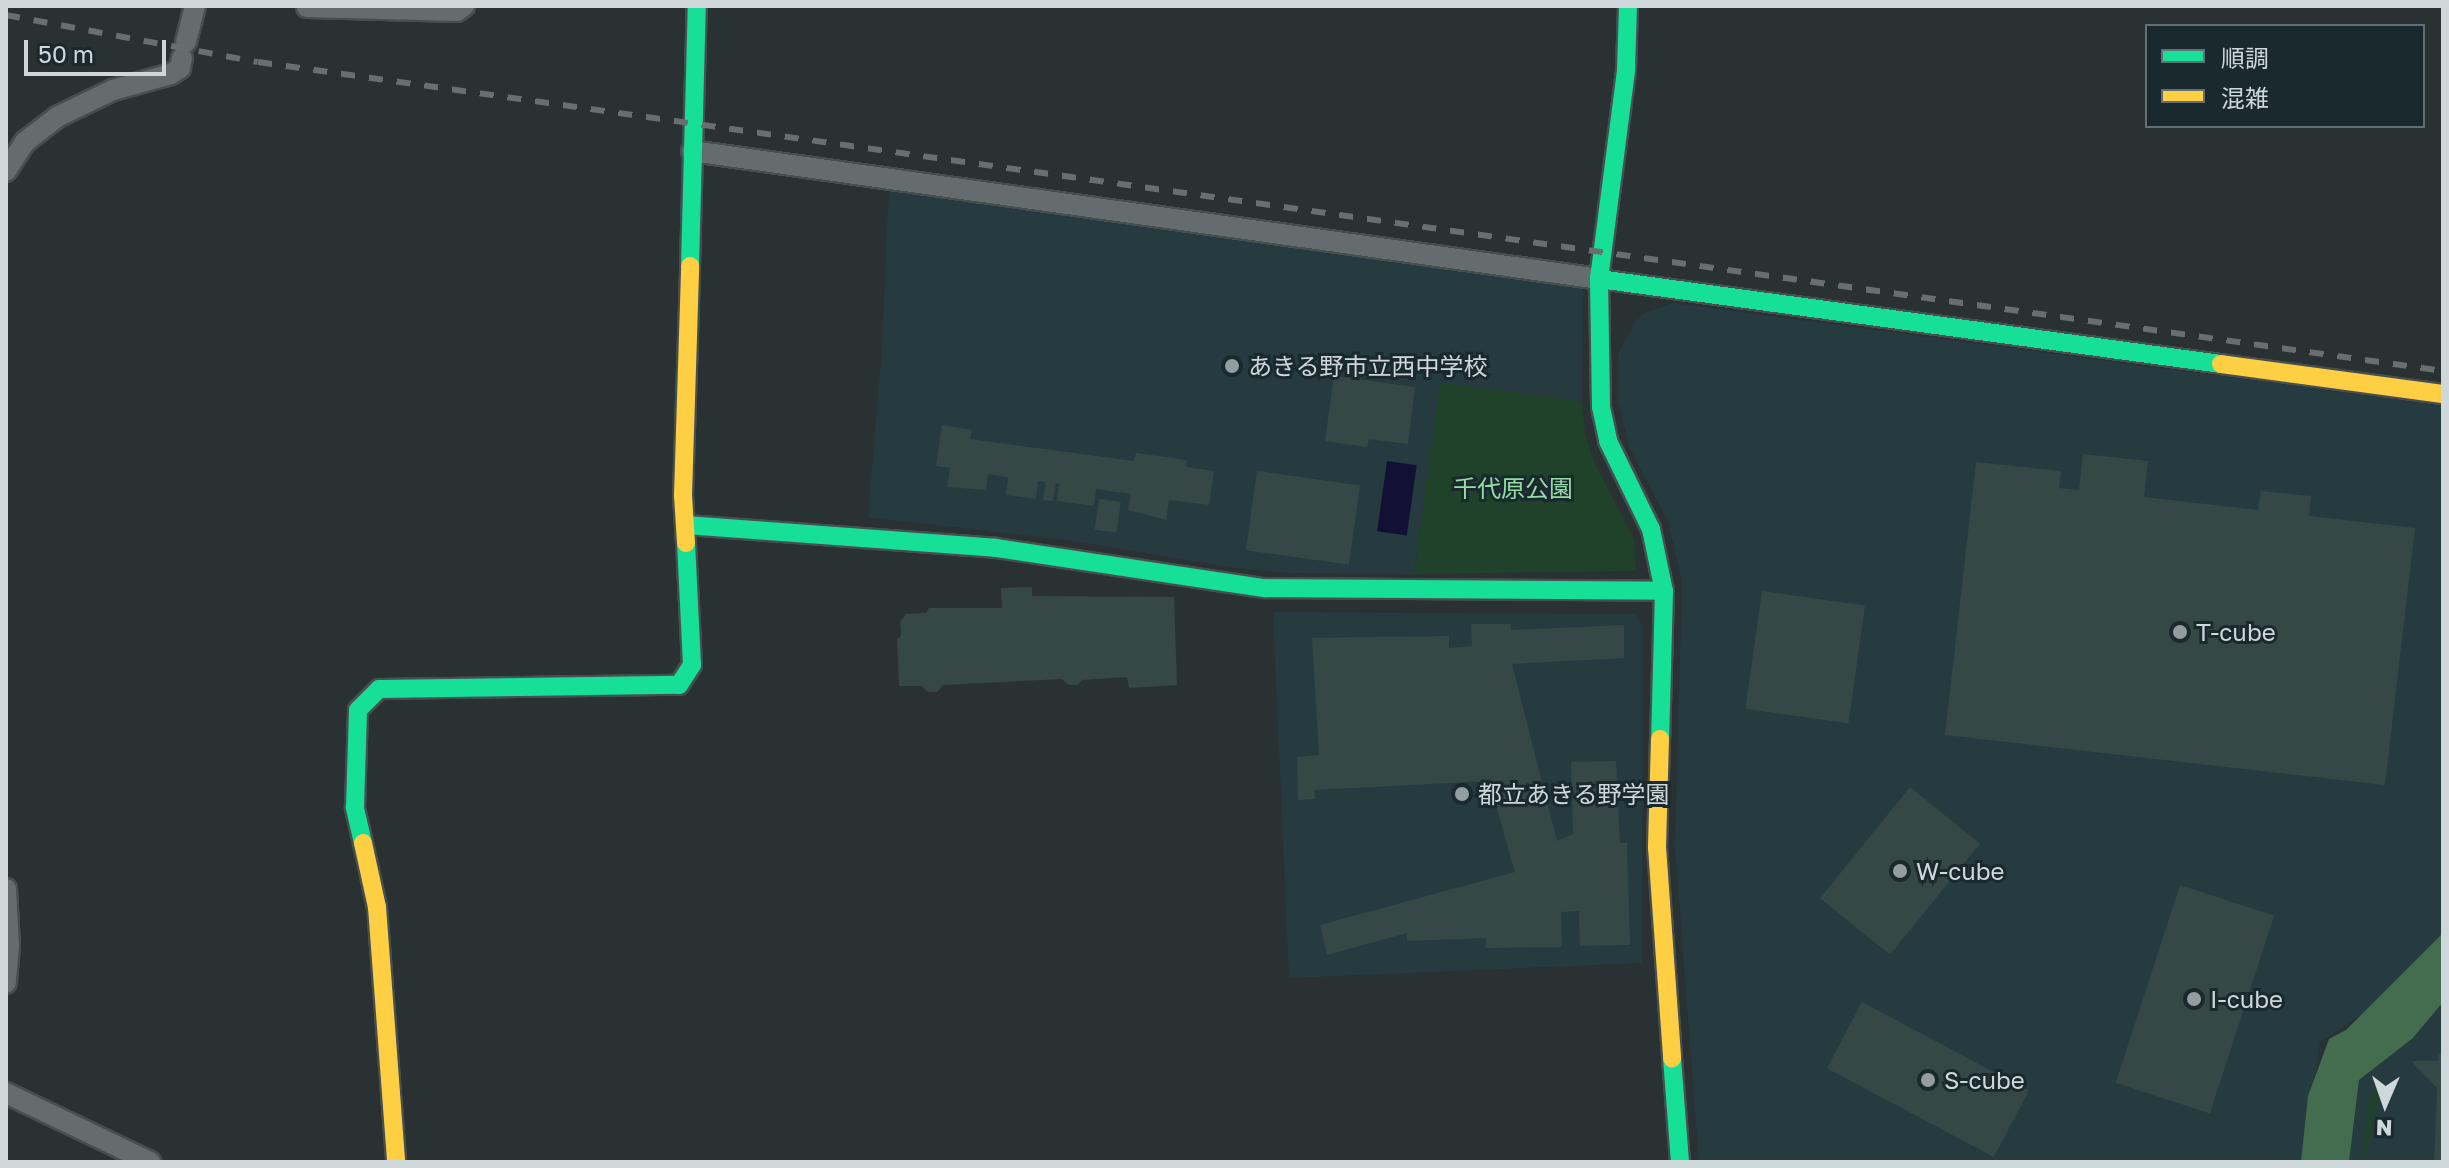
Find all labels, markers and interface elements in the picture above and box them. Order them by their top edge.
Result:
scale bar [28,24,170,74]
legend [2145,24,2425,128]
text: 50 m [38,39,94,68]
text: 順調 [2221,43,2269,72]
text: 混雑 [2221,83,2269,112]
place label: あきる野市立西中学校 [1248,352,1488,380]
marker: あきる野市立西中学校 [1223,357,1241,375]
park label: 千代原公園 [1453,474,1573,502]
place label: T-cube [2196,618,2276,646]
marker: T-cube [2171,623,2189,641]
place label: 都立あきる野学園 [1478,780,1670,808]
marker: 都立あきる野学園 [1453,785,1471,803]
place label: W-cube [1916,857,2004,885]
marker: W-cube [1891,862,1909,880]
place label: I-cube [2210,985,2283,1013]
marker: I-cube [2185,990,2203,1008]
north arrow [2345,1064,2425,1144]
place label: S-cube [1944,1066,2025,1094]
marker: S-cube [1919,1071,1937,1089]
text: N [2375,1115,2393,1142]

